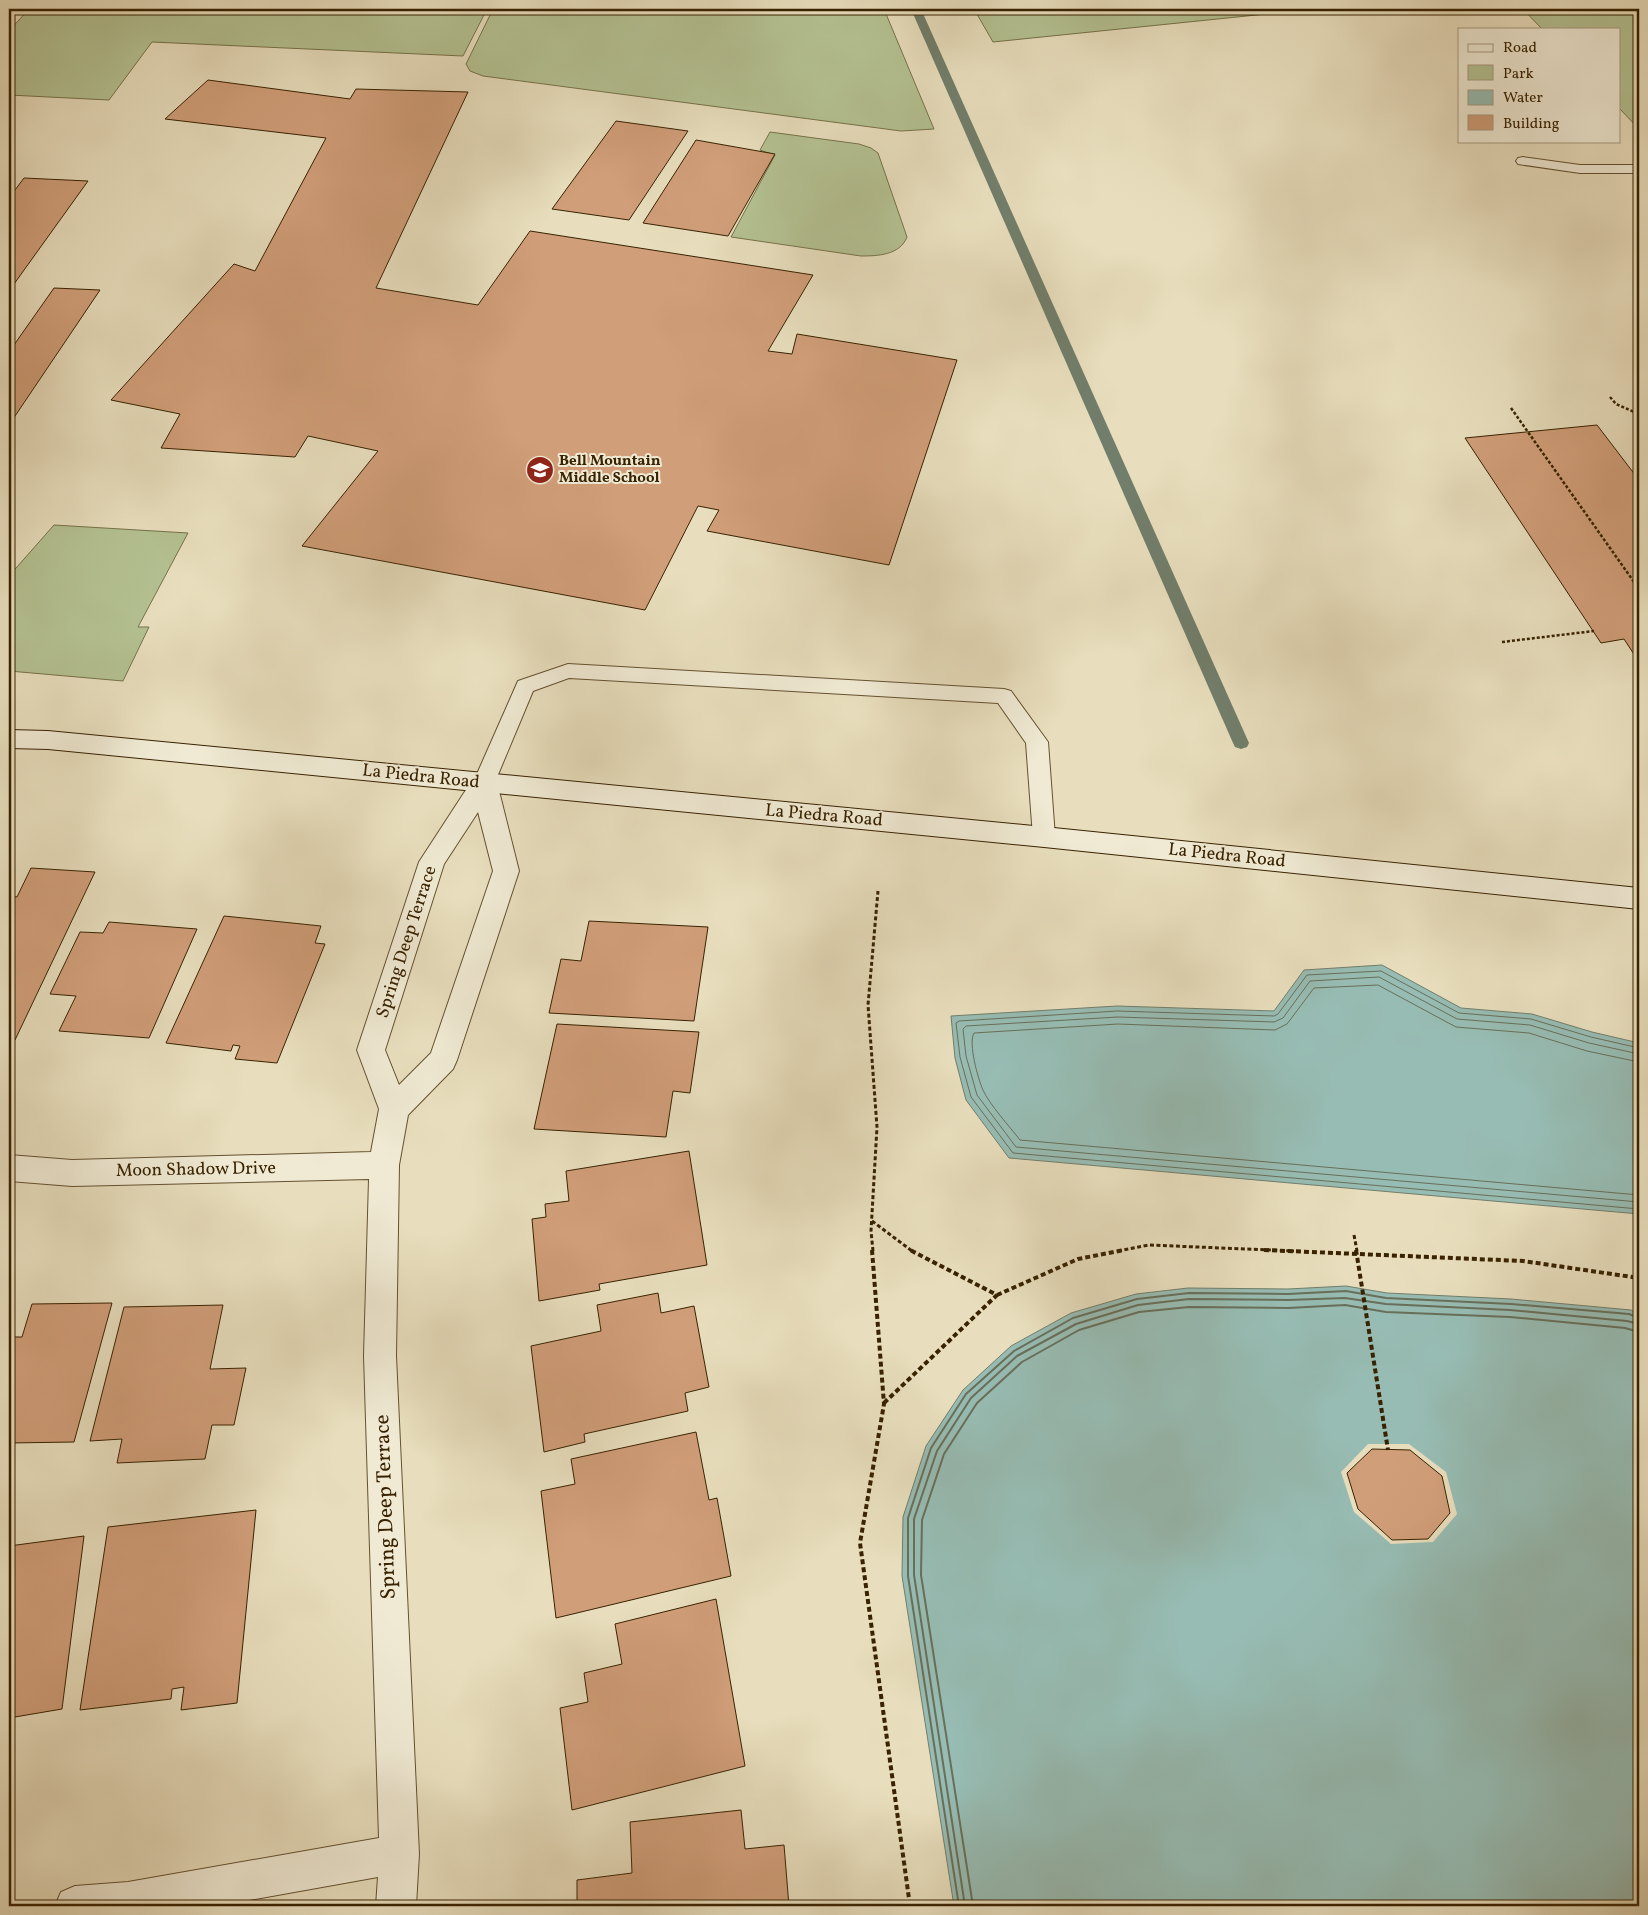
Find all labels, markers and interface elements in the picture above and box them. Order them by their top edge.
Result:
legend [1458,28,1620,142]
text: Road [1503,38,1537,59]
text: Park [1503,64,1534,85]
text: Water [1503,88,1543,109]
text: Building [1503,114,1560,135]
place label: Bell Mountain Middle School [559,451,661,489]
school or university icon: Bell Mountain Middle School [525,455,555,485]
street label: La Piedra Road [361,758,481,796]
street label: La Piedra Road [764,798,884,834]
street label: La Piedra Road [1167,837,1287,875]
street label: Spring Deep Terrace [371,863,443,1021]
street label: Moon Shadow Drive [116,1156,276,1184]
street label: Spring Deep Terrace [368,1414,404,1600]

